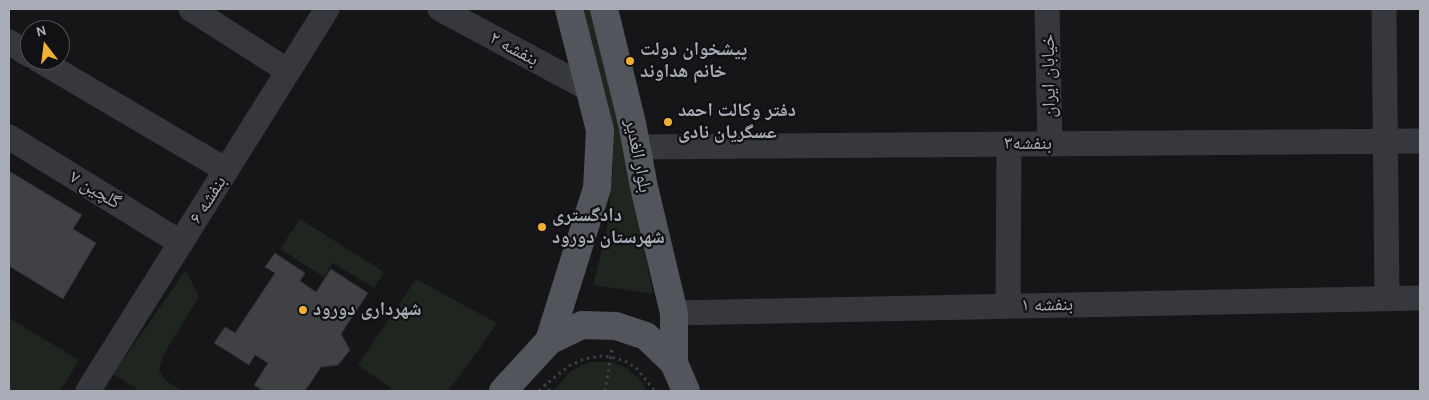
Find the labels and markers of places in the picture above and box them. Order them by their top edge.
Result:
place label: پیشخوان دولت خانم هداوند [640,39,747,83]
marker: پیشخوان دولت خانم هداوند [624,55,636,67]
place label: دفتر وکالت احمد عسگریان نادی [678,100,796,144]
marker: دفتر وکالت احمد عسگریان نادی [662,116,674,128]
place label: دادگستری شهرستان دورود [552,205,665,249]
marker: دادگستری شهرستان دورود [536,221,548,233]
place label: شهرداری دورود [313,299,422,321]
marker: شهرداری دورود [297,304,309,316]

